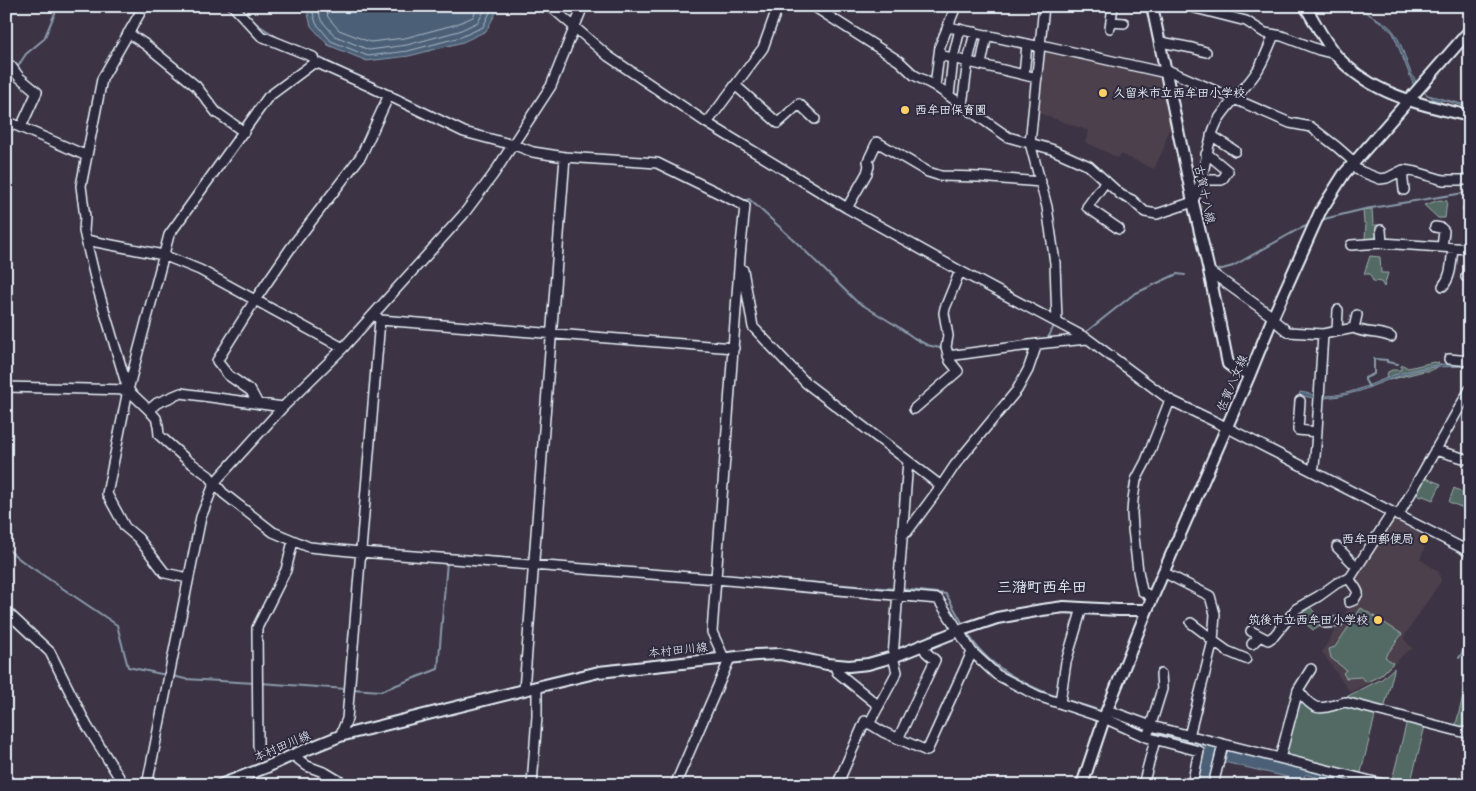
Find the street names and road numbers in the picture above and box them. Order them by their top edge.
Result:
street label: 古賀十八線 [1191,163,1221,225]
street label: 佐賀八女線 [1211,351,1251,414]
street label: 本村田川線 [647,637,709,661]
street label: 本村田川線 [250,725,313,765]

